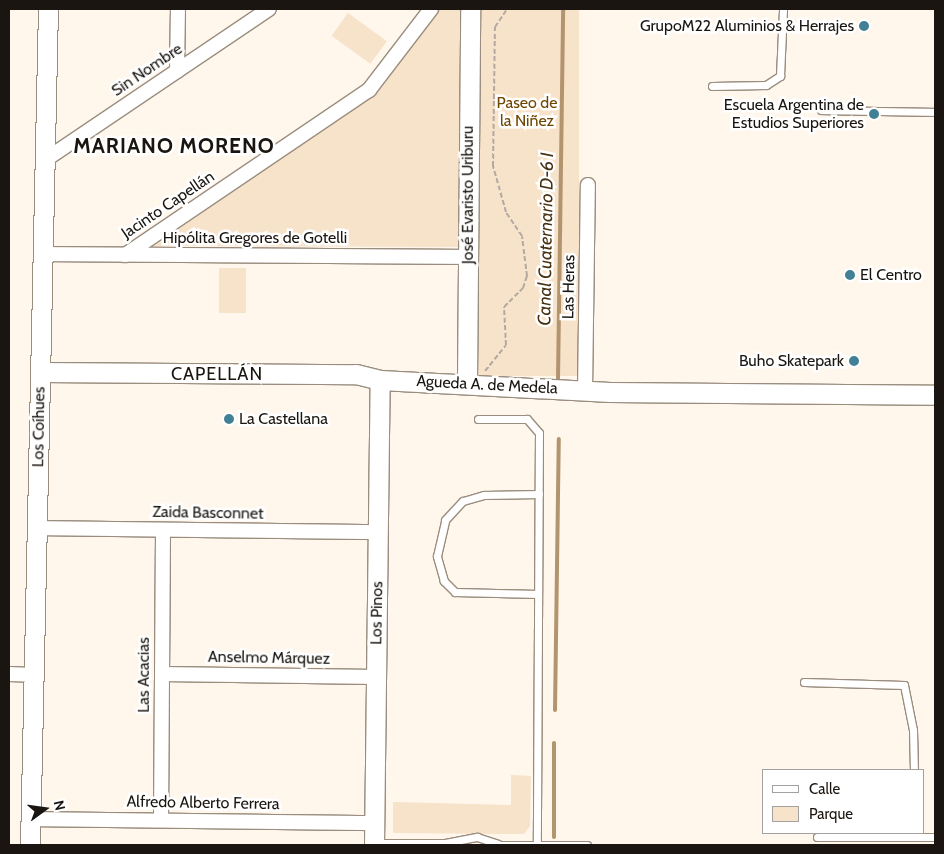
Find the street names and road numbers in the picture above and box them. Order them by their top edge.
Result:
street label: Sin Nombre [108,39,186,101]
street label: José Evaristo Uriburu [458,126,478,264]
street label: Jacinto Capellán [118,167,218,243]
street label: Hipólita Gregores de Gotelli [163,228,347,248]
street label: Las Heras [559,255,579,319]
street label: Agueda A. de Medela [416,372,558,398]
street label: Los Coíhues [29,387,49,467]
street label: Zaida Basconnet [152,502,264,524]
street label: Los Pinos [367,581,387,645]
street label: Las Acacias [134,637,154,713]
street label: Anselmo Márquez [208,647,330,669]
street label: Alfredo Alberto Ferrera [126,792,280,814]

